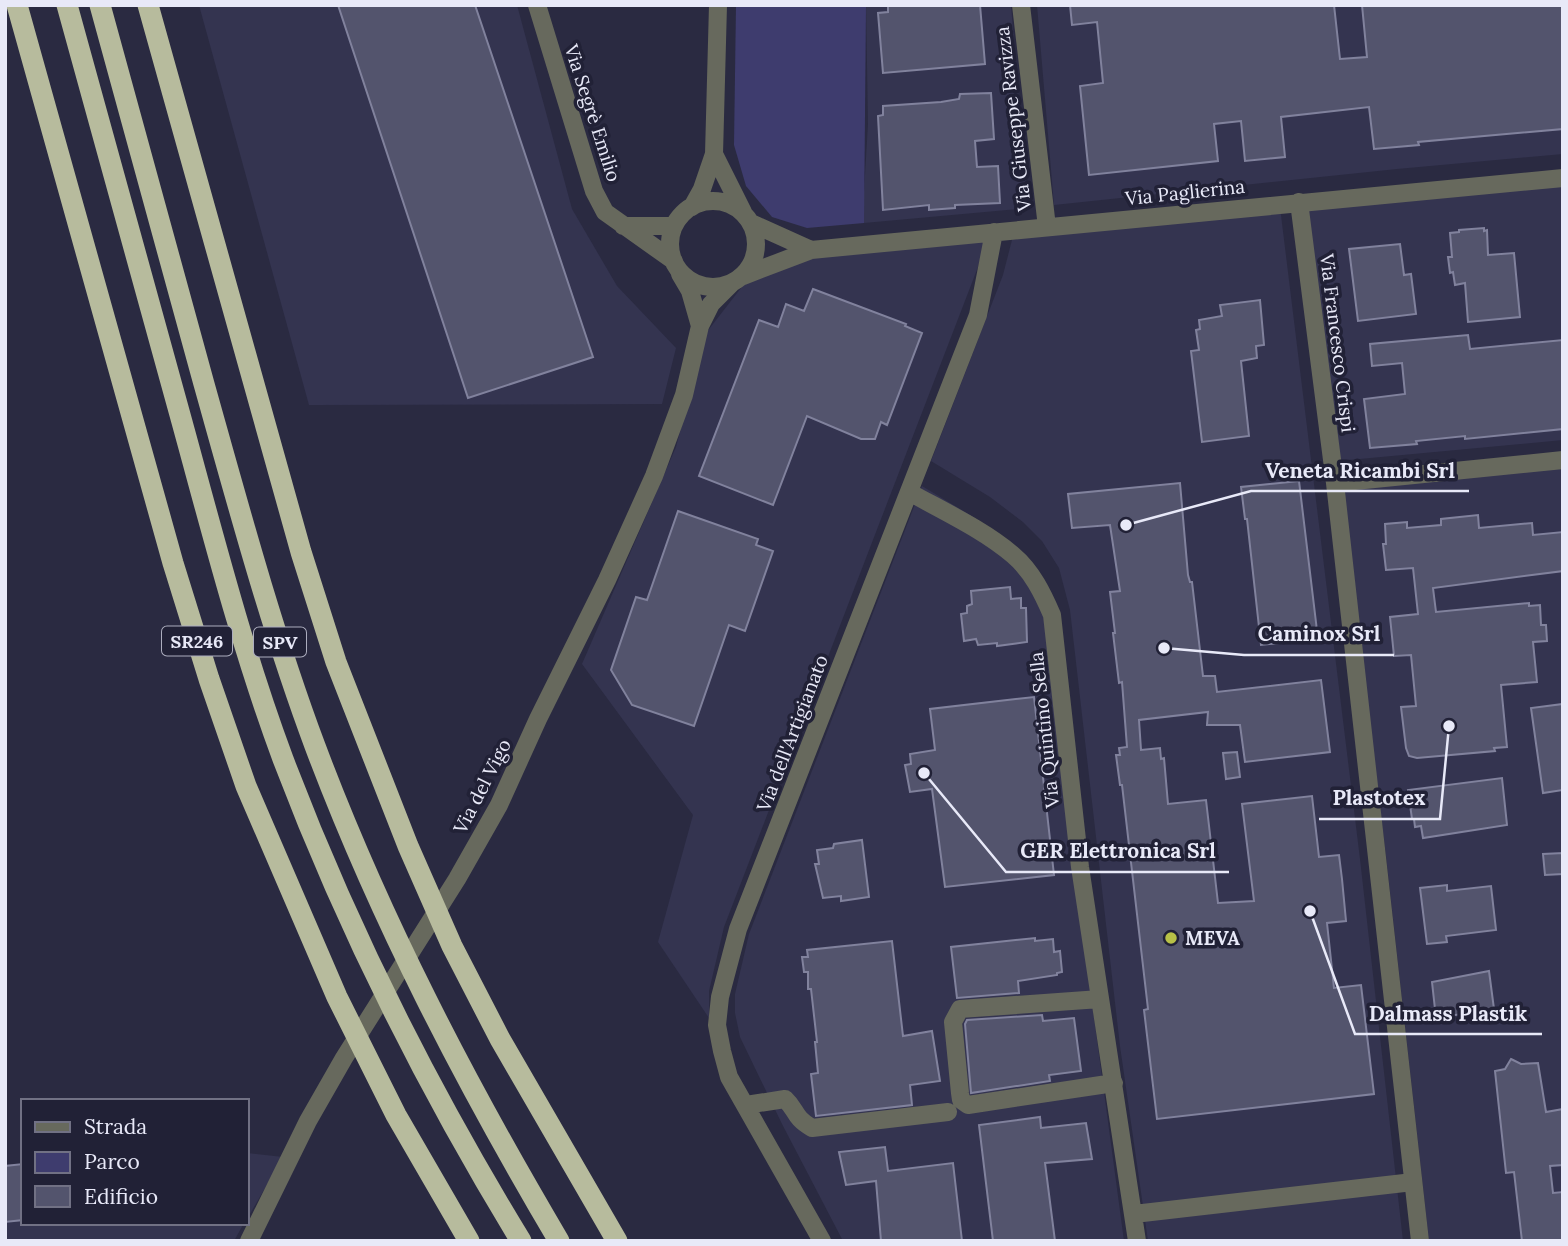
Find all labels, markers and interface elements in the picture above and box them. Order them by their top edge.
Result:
street label: Via Giuseppe Ravizza [990,25,1036,214]
street label: Via Segrè Emilio [559,40,627,185]
street label: Via Paglierina [1123,174,1246,210]
street label: Via Francesco Crispi [1315,251,1361,434]
callout: Veneta Ricambi Srl [1251,449,1469,491]
text: Veneta Ricambi Srl [1265,457,1455,484]
callout: Caminox Srl [1244,613,1394,655]
text: Caminox Srl [1258,620,1381,647]
road number: SR246 [162,626,232,656]
road number: SPV [254,628,306,656]
street label: Via Quintino Sella [1024,650,1064,810]
street label: Via dell'Artigianato [751,651,833,816]
street label: Via del Vigo [447,735,516,838]
callout: Plastotex [1319,777,1440,819]
text: Plastotex [1332,784,1426,811]
callout: GER Elettronica Srl [1006,830,1229,872]
text: GER Elettronica Srl [1020,837,1216,864]
place label: MEVA [1185,926,1240,950]
marker: MEVA [1163,930,1179,946]
callout: Dalmass Plastik [1355,992,1542,1034]
text: Dalmass Plastik [1369,1000,1528,1027]
legend [21,1099,248,1225]
text: Strada [84,1113,147,1140]
text: Parco [84,1148,140,1175]
text: Edificio [84,1183,158,1210]

